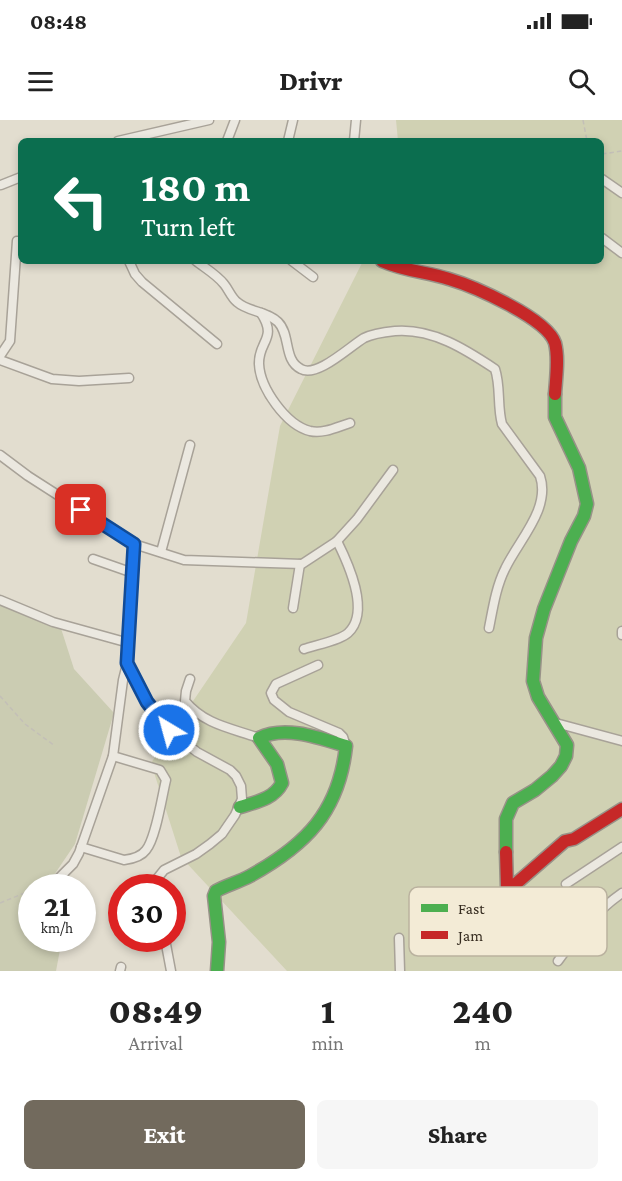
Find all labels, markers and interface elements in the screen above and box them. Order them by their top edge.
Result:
text: 08:48 [30,9,87,34]
icon: menu [24,65,57,98]
icon: search [565,65,598,98]
text: Drivr [279,66,343,96]
icon: left [42,162,120,240]
text: 180 m [141,163,250,210]
text: Turn left [141,212,235,242]
pin [55,484,106,535]
icon: arrive [64,493,97,526]
position arrow [137,698,201,762]
speed limit sign: 30 [108,874,186,952]
legend [409,887,607,956]
text: 21 [44,889,70,922]
text: Fast [458,900,485,917]
text: km/h [41,920,73,936]
text: Jam [456,927,483,945]
text: 08:49 [109,991,203,1031]
text: 1 [321,991,335,1031]
text: 240 [452,991,513,1031]
text: Arrival [129,1032,183,1054]
text: min [312,1032,344,1054]
text: m [475,1032,491,1054]
button: Exit [24,1100,305,1169]
button: Share [317,1100,598,1169]

